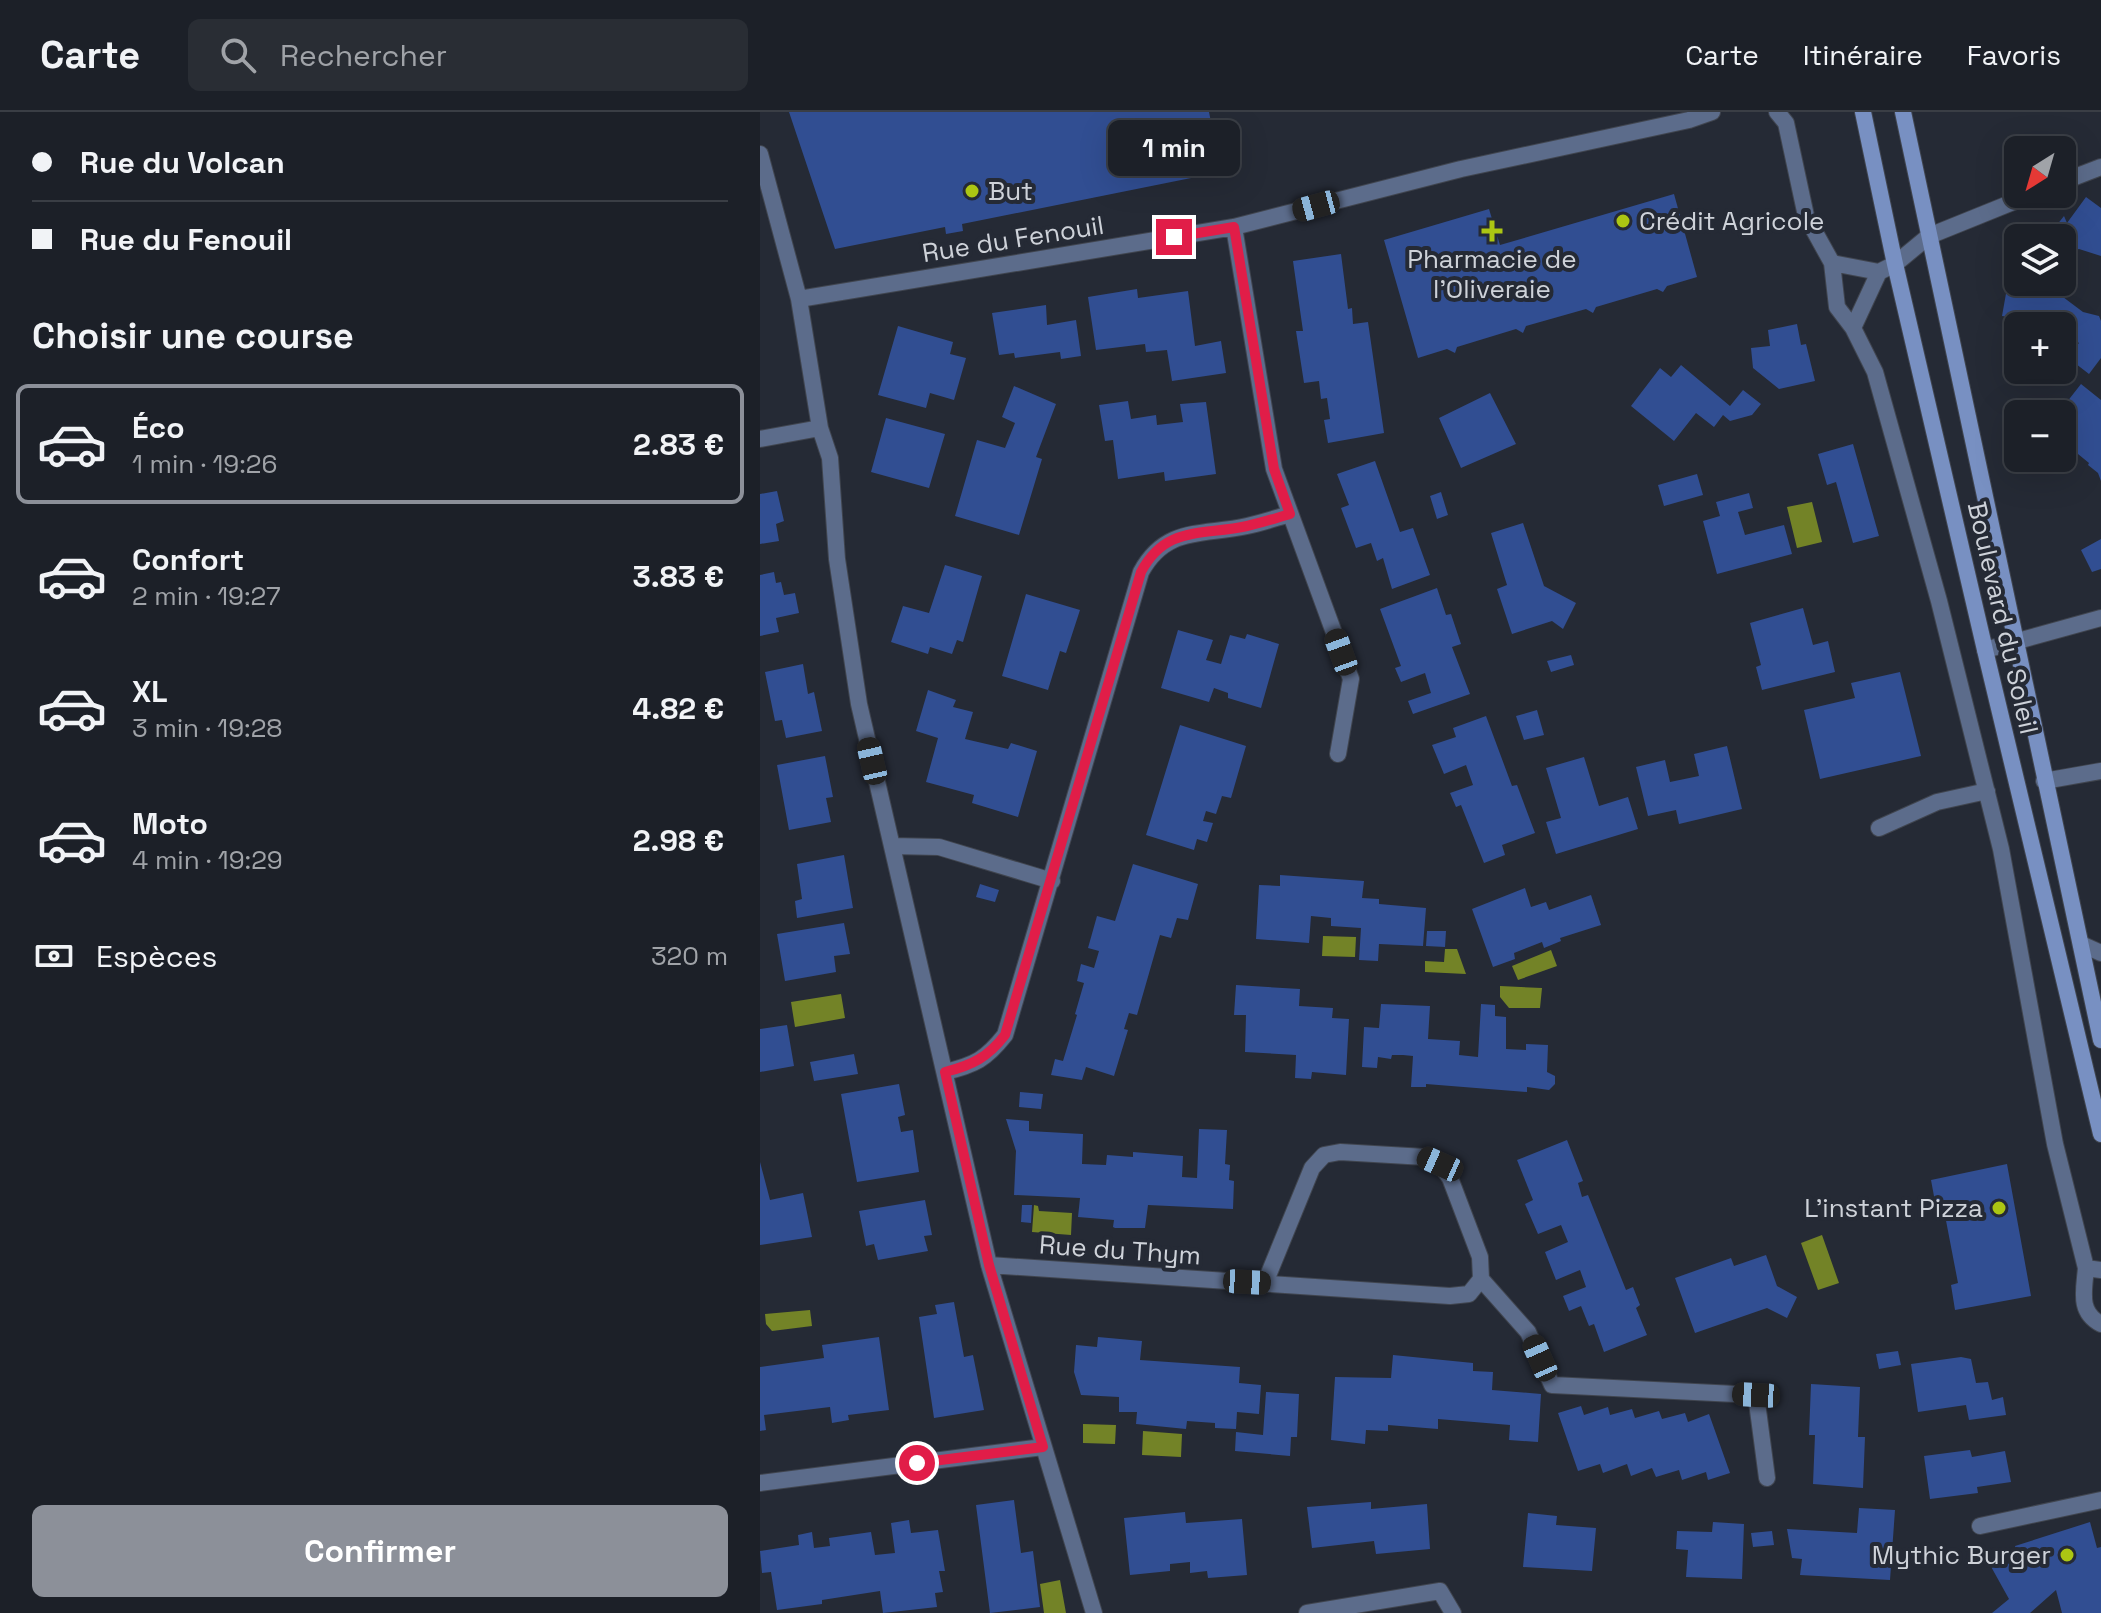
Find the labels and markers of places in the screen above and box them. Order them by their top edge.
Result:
place label: But [988,174,1033,208]
marker: But [963,182,981,200]
place label: Crédit Agricole [1639,204,1824,238]
marker: Crédit Agricole [1614,212,1632,230]
marker: Pharmacie de l'Oliveraie [1483,222,1501,240]
place label: Pharmacie de l'Oliveraie [1407,242,1577,306]
place label: L'instant Pizza [1804,1191,1983,1225]
marker: L'instant Pizza [1990,1199,2008,1217]
place label: Mythic Burger [1872,1538,2051,1572]
marker: Mythic Burger [2058,1546,2076,1564]

